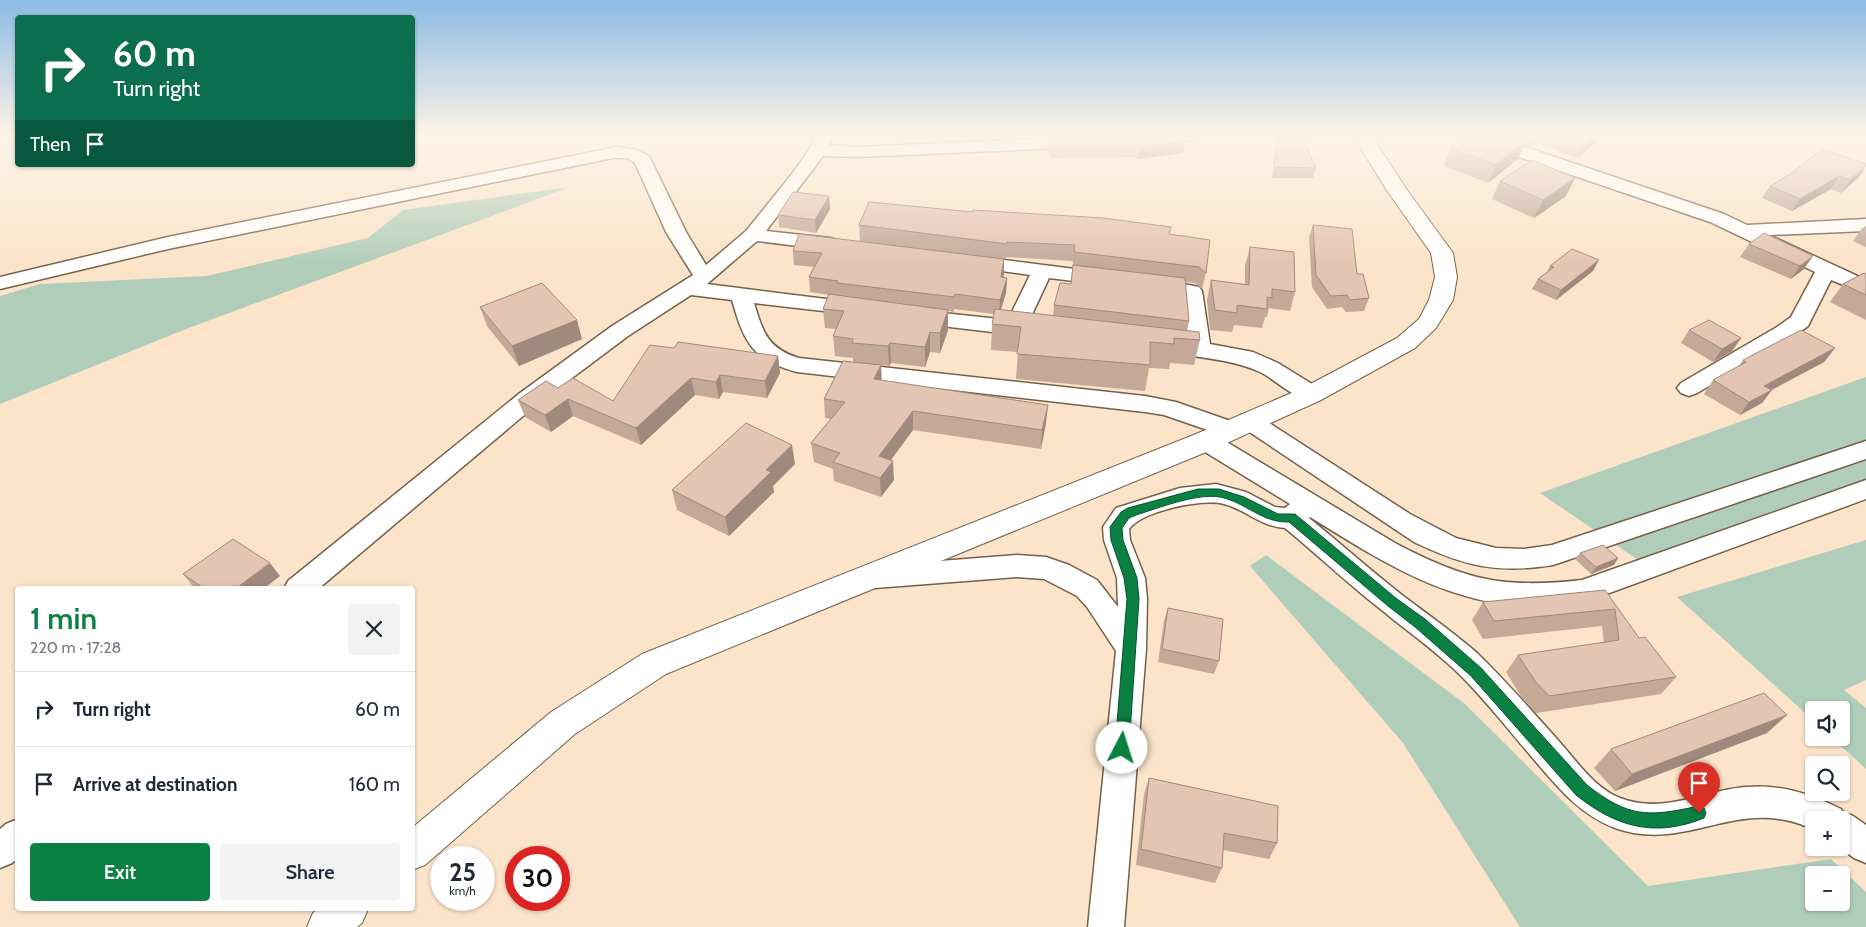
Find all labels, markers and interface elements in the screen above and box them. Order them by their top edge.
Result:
text: 60 m [113,32,196,75]
icon: right [30,35,95,100]
text: Turn right [113,75,200,102]
icon: arrive [81,130,109,158]
text: Then [30,133,71,156]
text: 1 min [30,600,97,637]
button: close [348,603,400,655]
text: 220 m · 17:28 [30,638,121,657]
icon: right [30,695,58,723]
text: Turn right [73,698,151,721]
text: 60 m [355,698,400,721]
map controls [1805,701,1850,911]
button: sound [1805,701,1850,746]
position arrow [1095,721,1147,773]
button: search [1805,756,1850,801]
pin [1678,762,1720,813]
icon: arrive [1685,769,1713,797]
icon: arrive [30,770,58,798]
text: Arrive at destination [73,773,237,796]
text: 160 m [349,773,400,796]
button: + [1805,811,1850,856]
button: Exit [30,843,210,901]
button: Share [220,843,400,901]
speed limit sign: 30 [505,846,570,911]
text: 25 [449,857,476,887]
button: − [1805,866,1850,911]
text: km/h [449,883,476,898]

